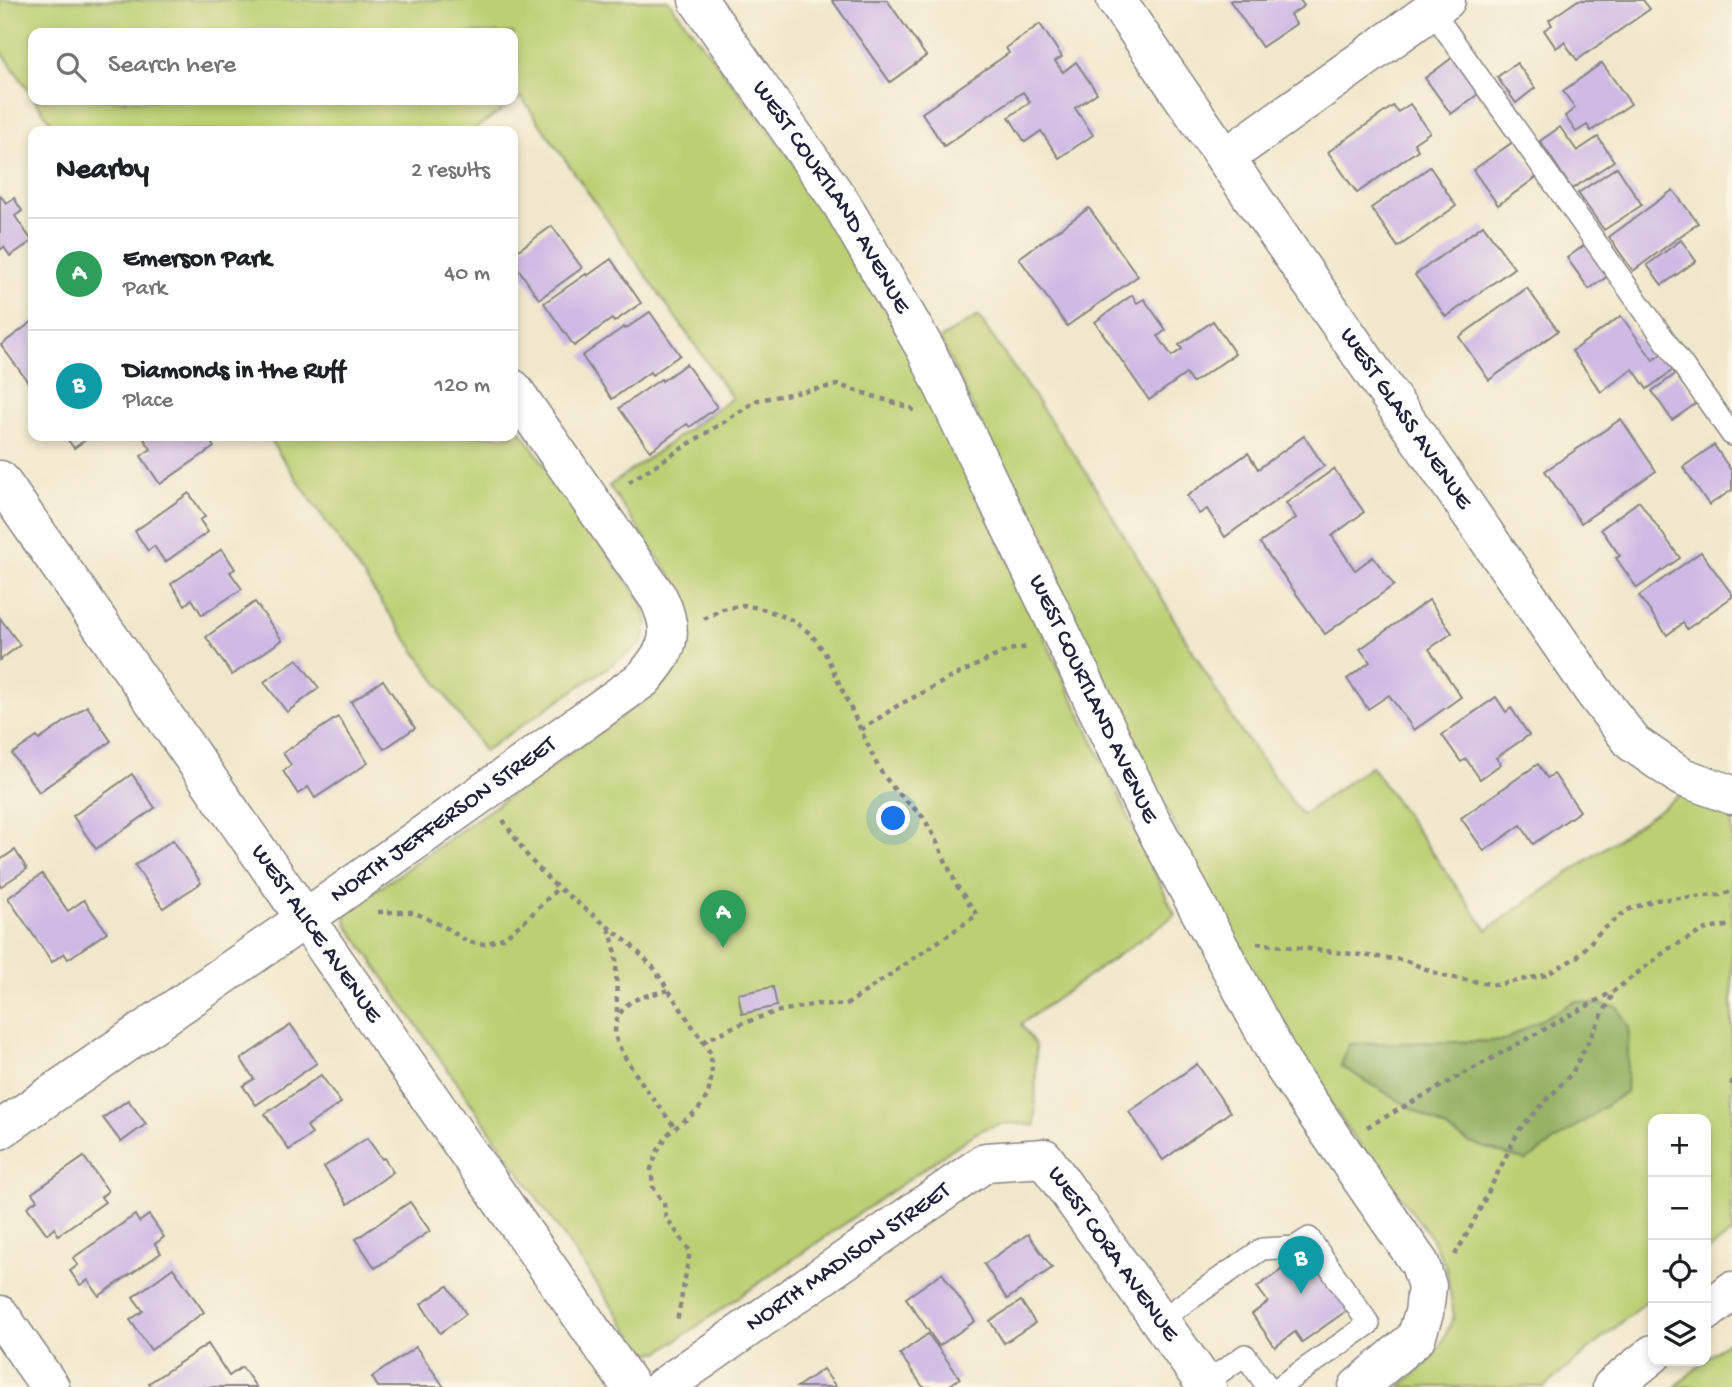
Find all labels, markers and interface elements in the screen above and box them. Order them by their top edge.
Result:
search box [28,28,518,105]
icon: search [52,48,90,86]
text: Search here [108,51,236,82]
street label: WEST COURTLAND AVENUE [745,75,917,320]
text: Nearby [56,154,149,189]
text: 2 results [411,158,490,185]
text: Emerson Park [123,245,271,276]
text: A [72,261,86,288]
text: 40 m [444,261,490,288]
text: Park [123,276,167,303]
street label: WEST GLASS AVENUE [1332,322,1479,516]
text: Diamonds in the Ruff [123,357,345,388]
text: B [73,373,85,400]
text: 120 m [435,373,490,400]
text: Place [123,388,173,415]
street label: WEST COURTLAND AVENUE [1021,570,1165,829]
street label: NORTH JEFFERSON STREET [325,729,564,910]
your location [876,801,910,835]
street label: WEST ALICE AVENUE [244,839,388,1030]
pin: A [700,890,746,948]
map controls [1648,1114,1711,1366]
button: + [1648,1114,1711,1177]
street label: WEST CORA AVENUE [1040,1161,1185,1348]
street label: NORTH MADISON STREET [741,1176,958,1339]
button: − [1648,1177,1711,1240]
pin: B [1278,1236,1324,1294]
button: locate [1648,1240,1711,1303]
button: layers [1648,1303,1711,1366]

